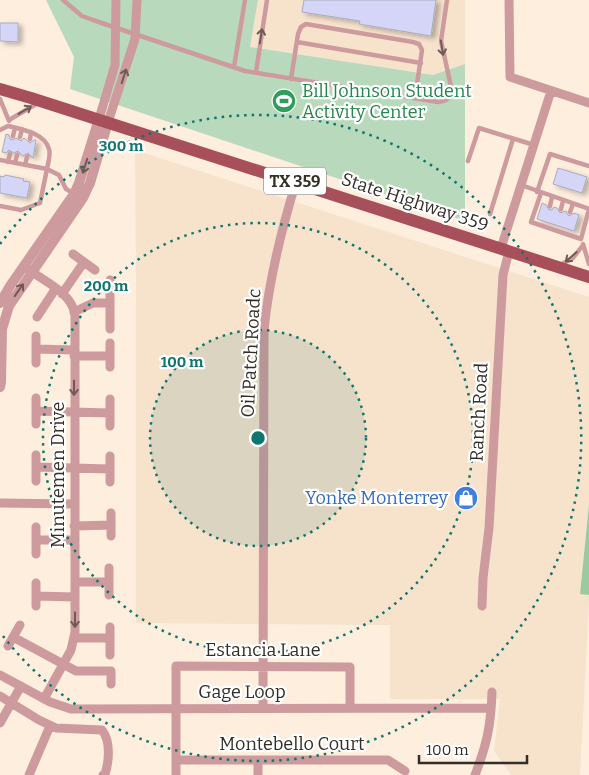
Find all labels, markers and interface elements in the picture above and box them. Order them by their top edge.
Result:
one-way arrow [257,29,267,45]
one-way arrow [438,40,448,56]
one-way arrow [120,69,129,84]
place label: Bill Johnson Student Activity Center [302,80,472,123]
sports icon: Bill Johnson Student Activity Center [271,88,297,114]
one-way arrow [17,105,31,115]
text: 300 m [99,137,144,155]
one-way arrow [79,158,89,174]
road number: TX 359 [264,168,326,195]
street label: State Highway 359 [339,168,491,236]
one-way arrow [565,251,578,263]
text: 200 m [84,277,129,295]
one-way arrow [14,283,24,297]
street label: Oil Patch Roadc [237,288,265,418]
text: 100 m [161,353,204,371]
street label: Ranch Road [465,362,493,462]
one-way arrow [69,380,79,396]
street label: Minutemen Drive [47,402,69,548]
centre of rings [249,429,267,447]
shop icon: Yonke Monterrey [453,485,479,511]
place label: Yonke Monterrey [305,487,448,509]
one-way arrow [70,612,80,628]
street label: Estancia Lane [205,639,321,661]
street label: Gage Loop [198,681,286,703]
scale bar [419,732,526,764]
street label: Montebello Court [219,733,365,755]
text: 100 m [426,741,469,759]

